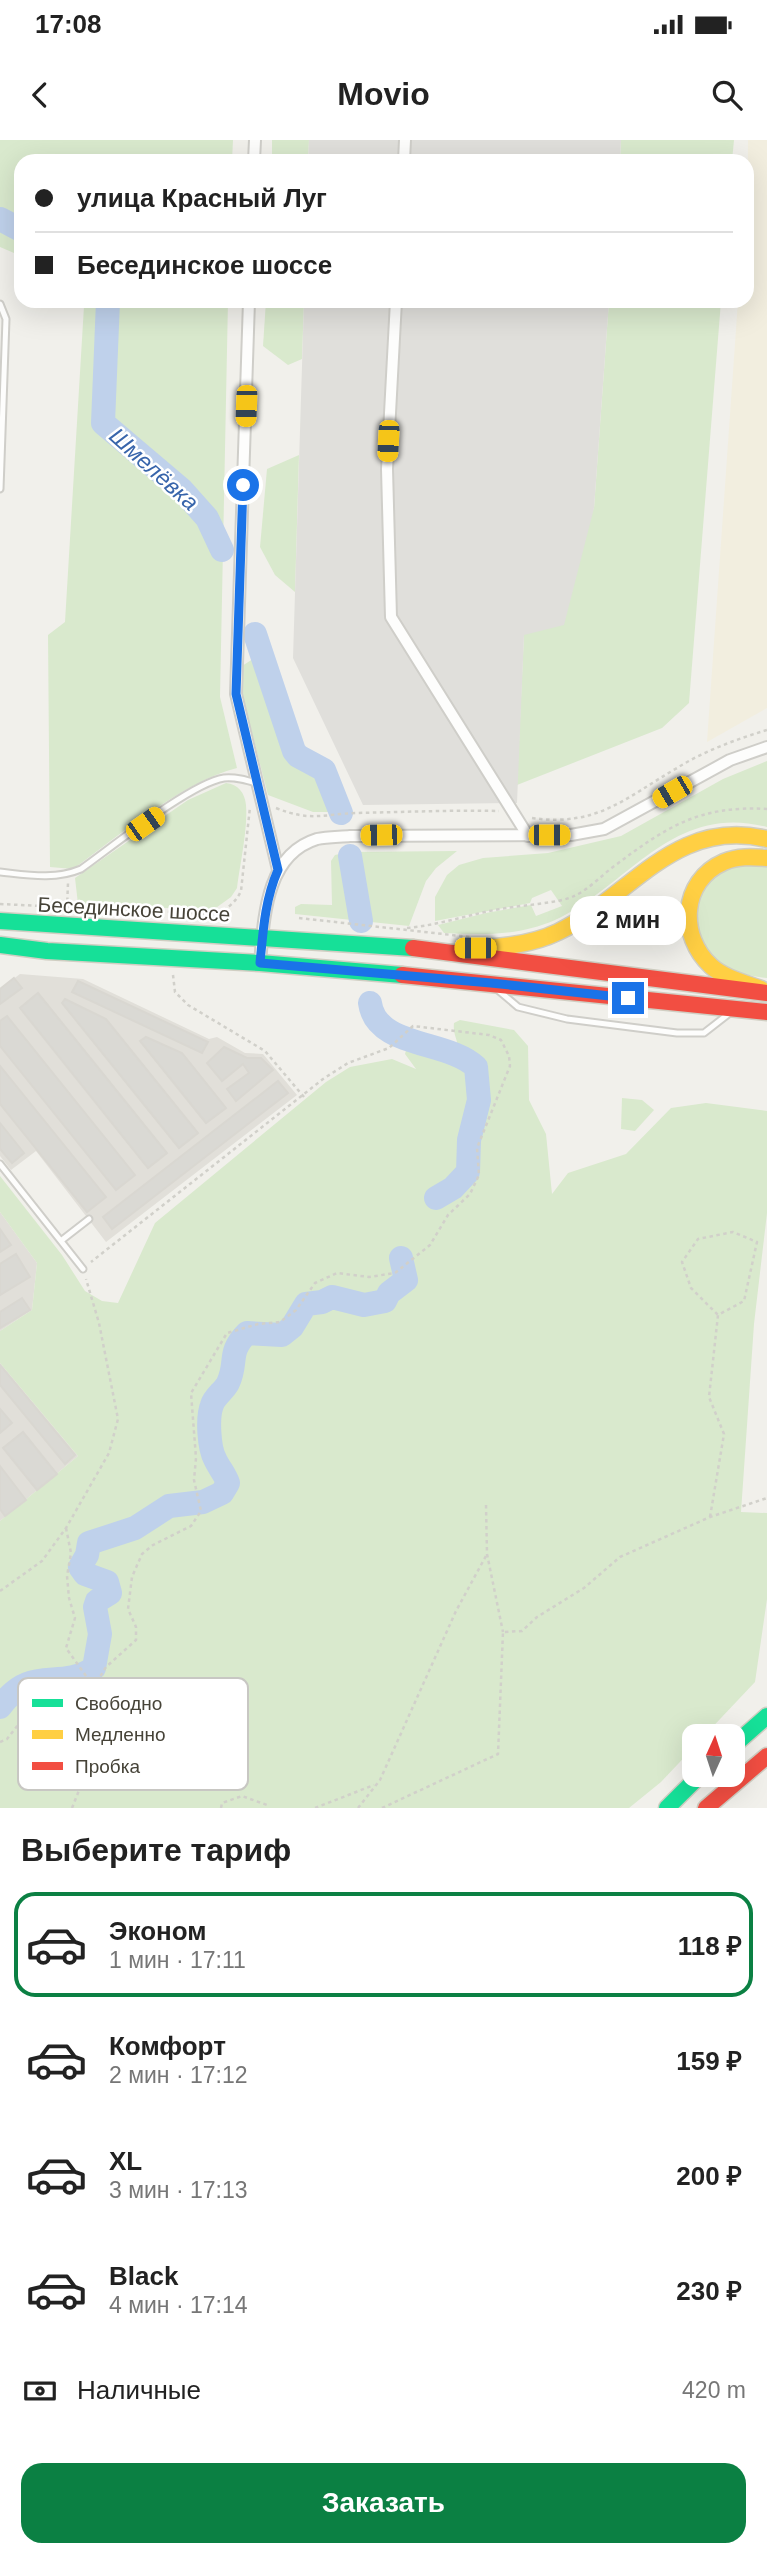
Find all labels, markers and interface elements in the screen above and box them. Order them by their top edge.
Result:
text: 17:08 [35,9,102,39]
icon: back [21,76,59,114]
text: Movio [337,76,430,112]
icon: search [708,76,746,114]
text: улица Красный Луг [77,183,327,213]
text: Бесединское шоссе [77,250,332,280]
car [235,385,258,427]
car [377,419,400,463]
water label: Шмелёвка [104,422,204,516]
route start [227,469,259,501]
car [649,772,696,812]
car [122,803,169,845]
car [360,824,403,846]
car [529,825,571,846]
street label: Бесединское шоссе [37,892,231,926]
callout: 2 мин [570,896,686,946]
text: 2 мин [596,907,660,933]
car [455,938,497,959]
route end [612,982,644,1014]
legend [18,1678,248,1790]
text: Свободно [75,1693,162,1714]
text: Медленно [75,1724,165,1745]
north arrow [682,1724,746,1787]
map controls [682,1724,745,1787]
text: Пробка [75,1756,140,1777]
text: Выберите тариф [21,1832,291,1868]
icon: car [25,1913,88,1976]
text: Эконом [109,1916,207,1946]
text: 118 ₽ [678,1931,742,1961]
text: 1 мин · 17:11 [109,1947,246,1973]
icon: car [25,2028,88,2091]
text: Комфорт [109,2031,226,2061]
text: 159 ₽ [676,2046,742,2076]
text: 2 мин · 17:12 [109,2062,248,2088]
icon: car [25,2143,88,2206]
text: XL [109,2146,142,2176]
text: 200 ₽ [676,2161,742,2191]
text: 3 мин · 17:13 [109,2177,248,2203]
icon: car [25,2258,88,2321]
text: Black [109,2261,178,2291]
text: 230 ₽ [676,2276,742,2306]
text: 4 мин · 17:14 [109,2292,248,2318]
icon: cash [21,2372,59,2410]
text: Наличные [77,2375,201,2405]
text: 420 m [682,2377,746,2403]
button: Заказать [21,2463,746,2543]

